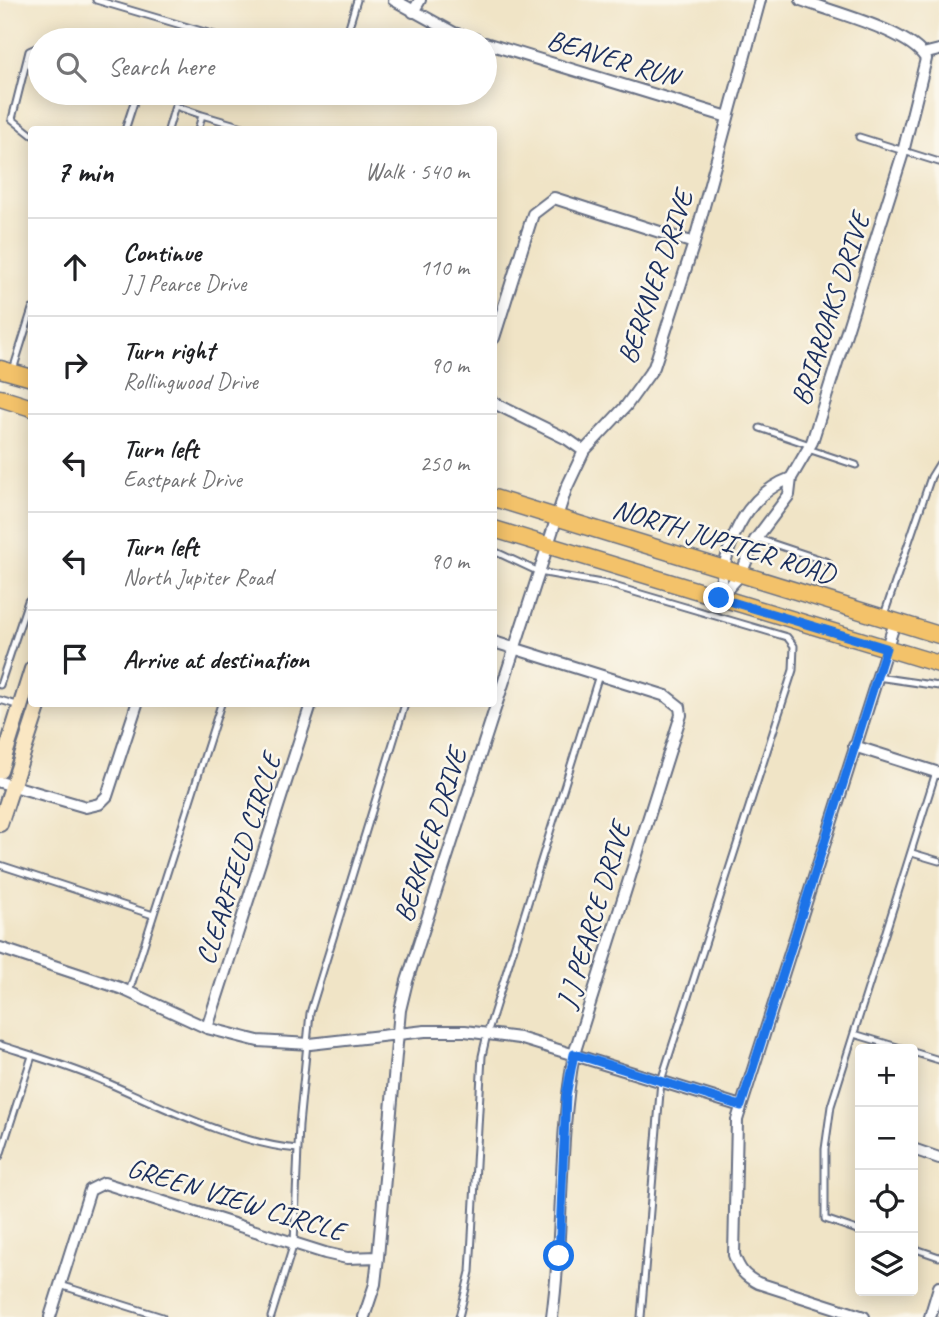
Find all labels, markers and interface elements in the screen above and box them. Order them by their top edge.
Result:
street label: BEAVER RUN [543,21,687,96]
search box [28,28,497,105]
icon: search [52,48,90,86]
text: Search here [108,50,214,83]
text: 7 min [56,153,113,191]
text: Walk · 540 m [365,157,469,186]
street label: BERKNER DRIVE [609,183,702,368]
street label: BRIAROAKS DRIVE [782,205,879,409]
text: Continue [123,236,201,269]
icon: ahead [56,248,94,286]
text: 110 m [420,253,469,282]
text: J J Pearce Drive [123,269,246,298]
text: Turn right [123,334,214,367]
icon: right [56,346,94,384]
text: 90 m [430,351,469,380]
text: Rollingwood Drive [123,367,258,396]
text: Turn left [123,432,198,465]
icon: left [56,444,94,482]
text: 250 m [420,449,469,478]
text: Eastpark Drive [123,465,242,494]
street label: NORTH JUPITER ROAD [609,491,842,592]
text: Turn left [123,530,198,563]
icon: left [56,542,94,580]
text: 90 m [430,547,469,576]
text: North Jupiter Road [123,563,273,592]
route end [703,582,734,613]
icon: arrive [56,640,94,678]
text: Arrive at destination [123,643,309,676]
street label: BERKNER DRIVE [385,741,476,926]
street label: CLEARFIELD CIRCLE [187,746,290,969]
street label: J J PEARCE DRIVE [548,814,639,1014]
map controls [855,1044,918,1296]
button: + [855,1044,918,1107]
button: − [855,1107,918,1170]
street label: GREEN VIEW CIRCLE [123,1149,352,1250]
button: locate [855,1170,918,1233]
button: layers [855,1233,918,1296]
route start [543,1240,574,1271]

